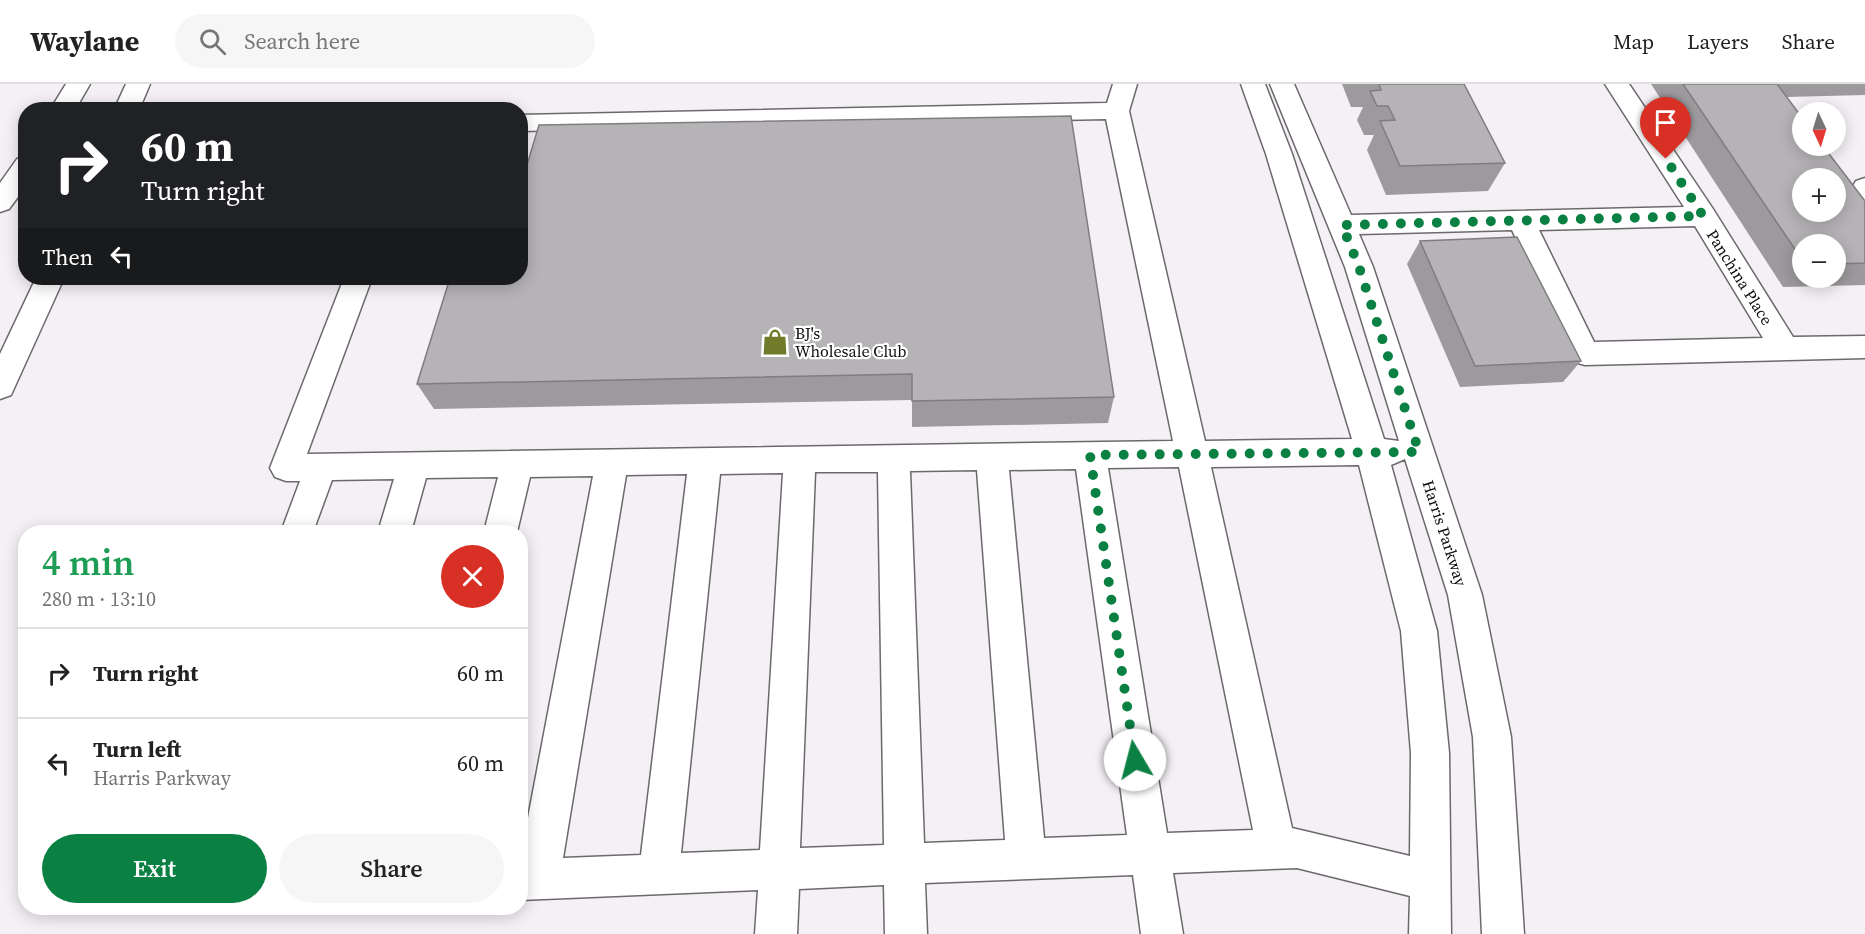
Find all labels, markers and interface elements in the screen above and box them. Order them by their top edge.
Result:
search box [175,14,595,68]
text: Waylane [30,22,139,60]
icon: search [196,25,229,58]
text: Search here [244,26,360,56]
text: Map [1613,27,1654,56]
text: Layers [1687,27,1749,56]
text: Share [1782,27,1835,56]
pin [1640,97,1691,159]
north arrow [1792,102,1846,156]
map controls [1792,102,1846,288]
icon: arrive [1649,106,1682,139]
text: 60 m [141,117,234,175]
icon: right [42,126,120,204]
button: + [1792,168,1846,222]
text: Turn right [141,172,265,209]
street label: Panchina Place [1702,225,1778,329]
button: − [1792,234,1846,288]
icon: left [105,240,138,273]
text: Then [42,242,93,272]
place label: BJ's Wholesale Club [795,322,907,362]
shop icon: BJ's Wholesale Club [760,327,790,357]
street label: Harris Parkway [1417,477,1473,590]
text: 4 min [42,538,134,587]
button: close [441,545,504,608]
text: 280 m · 13:10 [42,585,156,613]
icon: right [42,657,75,690]
text: Turn right [93,658,198,688]
text: 60 m [457,658,504,688]
position arrow [1103,728,1167,792]
text: Turn left [93,734,181,764]
icon: left [42,747,75,780]
text: 60 m [457,748,504,778]
text: Harris Parkway [93,764,231,792]
button: Exit [42,834,267,903]
button: Share [279,834,504,903]

